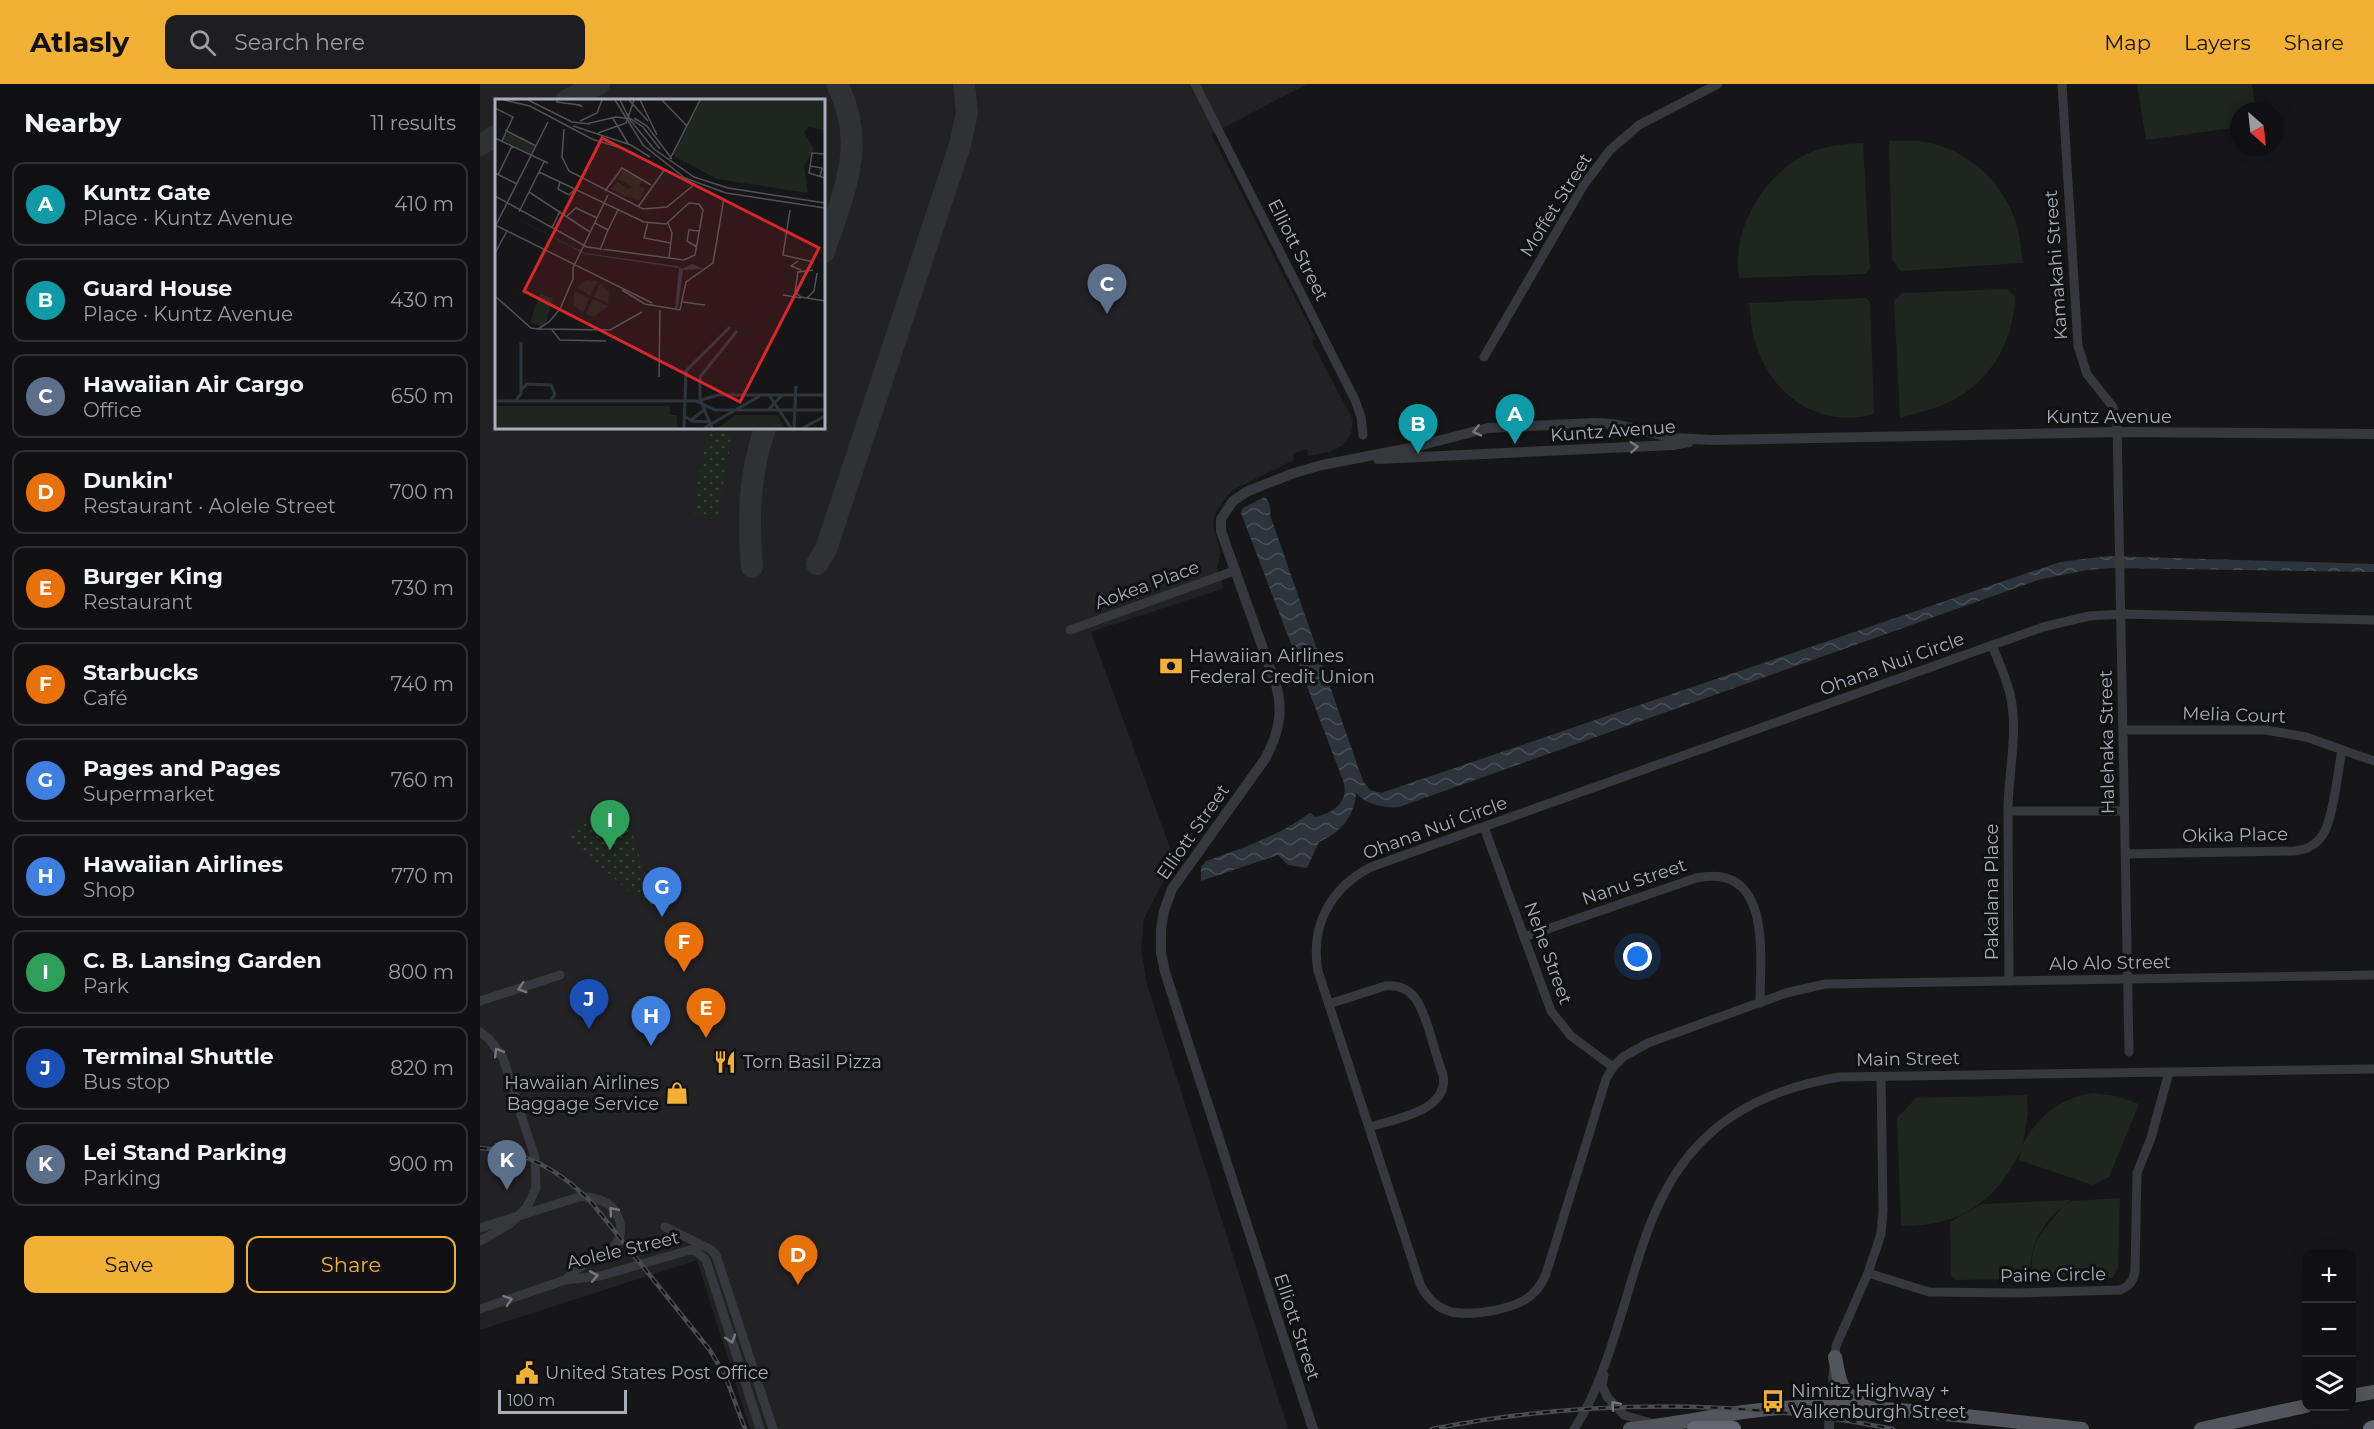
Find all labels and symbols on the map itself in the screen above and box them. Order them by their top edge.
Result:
inset map [495,99,825,429]
north arrow [2230,102,2284,156]
street label: Moffet Street [1515,149,1597,261]
street label: Kamakahi Street [2040,189,2072,341]
street label: Elliott Street [1263,195,1333,305]
pin: C [1088,264,1126,314]
pin: A [1496,394,1534,444]
pin: B [1398,404,1438,454]
street label: Kuntz Avenue [2046,406,2172,428]
street label: Kuntz Avenue [1549,416,1677,446]
one-way arrow [1472,423,1482,436]
one-way arrow [1630,441,1639,454]
street label: Aokea Place [1092,556,1202,614]
street label: Ohana Nui Circle [1817,628,1967,700]
place label: Hawaiian Airlines Federal Credit Union [1189,645,1375,688]
bank icon: Hawaiian Airlines Federal Credit Union [1158,653,1184,679]
street label: Halehaka Street [2095,670,2119,814]
street label: Melia Court [2182,702,2286,728]
street label: Elliott Street [1152,780,1234,884]
street label: Ohana Nui Circle [1360,792,1510,864]
pin: I [590,800,630,850]
street label: Okika Place [2182,823,2288,847]
street label: Pakalana Place [1981,824,2003,960]
street label: Nanu Street [1579,854,1689,910]
pin: G [642,868,681,917]
street label: Nehe Street [1519,899,1577,1007]
pin: F [664,922,704,972]
your location [1623,942,1652,971]
street label: Alo Alo Street [2049,951,2171,975]
pin: J [570,980,608,1029]
one-way arrow [517,981,528,993]
pin: E [686,988,726,1038]
pin: H [632,996,670,1046]
street label: Main Street [1856,1047,1960,1071]
one-way arrow [494,1048,506,1058]
restaurant icon: Torn Basil Pizza [712,1049,738,1075]
place label: Torn Basil Pizza [743,1051,882,1073]
place label: Hawaiian Airlines Baggage Service [504,1072,659,1115]
shop icon: Hawaiian Airlines Baggage Service [664,1080,690,1106]
pin: K [488,1140,526,1190]
one-way arrow [609,1207,620,1218]
street label: Aolele Street [565,1226,681,1274]
pin: D [778,1236,818,1285]
street label: Paine Circle [2000,1263,2106,1287]
one-way arrow [589,1270,599,1283]
street label: Elliott Street [1269,1271,1325,1383]
one-way arrow [502,1295,513,1307]
one-way arrow [724,1333,736,1344]
public building icon: United States Post Office [514,1360,540,1386]
place label: United States Post Office [545,1362,769,1384]
place label: Nimitz Highway + Valkenburgh Street [1791,1380,1966,1423]
scale bar [498,1387,627,1414]
bus stop icon: Nimitz Highway + Valkenburgh Street [1760,1388,1786,1414]
one-way arrow [1611,1401,1622,1412]

